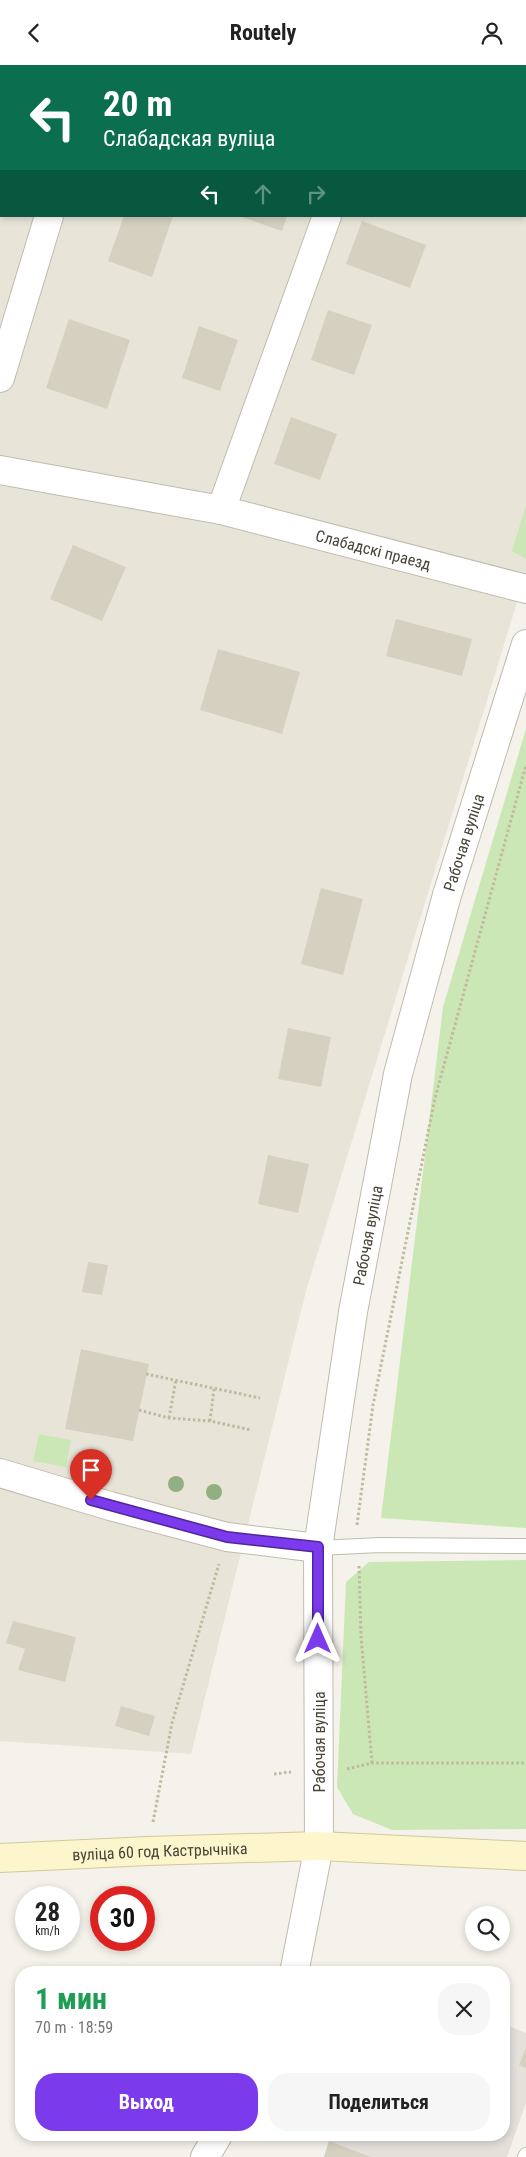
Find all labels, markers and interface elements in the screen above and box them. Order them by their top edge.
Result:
icon: back [20,19,48,47]
icon: person [478,19,506,47]
text: Routely [230,20,296,45]
text: 20 m [103,84,172,125]
icon: left [20,85,85,150]
text: Слабадская вуліца [103,126,275,151]
icon: left [196,180,224,208]
icon: ahead [249,180,277,208]
icon: right [302,180,330,208]
street label: Слабадскі праезд [314,526,433,574]
street label: Рабочая вуліца [440,791,488,894]
street label: Рабочая вуліца [349,1184,387,1287]
pin [70,1449,112,1500]
icon: arrive [77,1456,105,1484]
position arrow [291,1612,343,1664]
street label: Рабочая вуліца [310,1691,329,1793]
street label: вуліца 60 год Кастрычніка [72,1839,248,1865]
speed limit sign: 30 [90,1886,155,1951]
text: 28 [35,1898,60,1927]
map controls [465,1906,510,1951]
button: search [465,1906,510,1951]
text: km/h [35,1924,60,1938]
text: 1 мин [35,1981,107,2016]
button: close [438,1983,490,2035]
text: 70 m · 18:59 [35,2018,113,2037]
button: Выход [35,2073,258,2131]
button: Поделиться [268,2073,490,2131]

